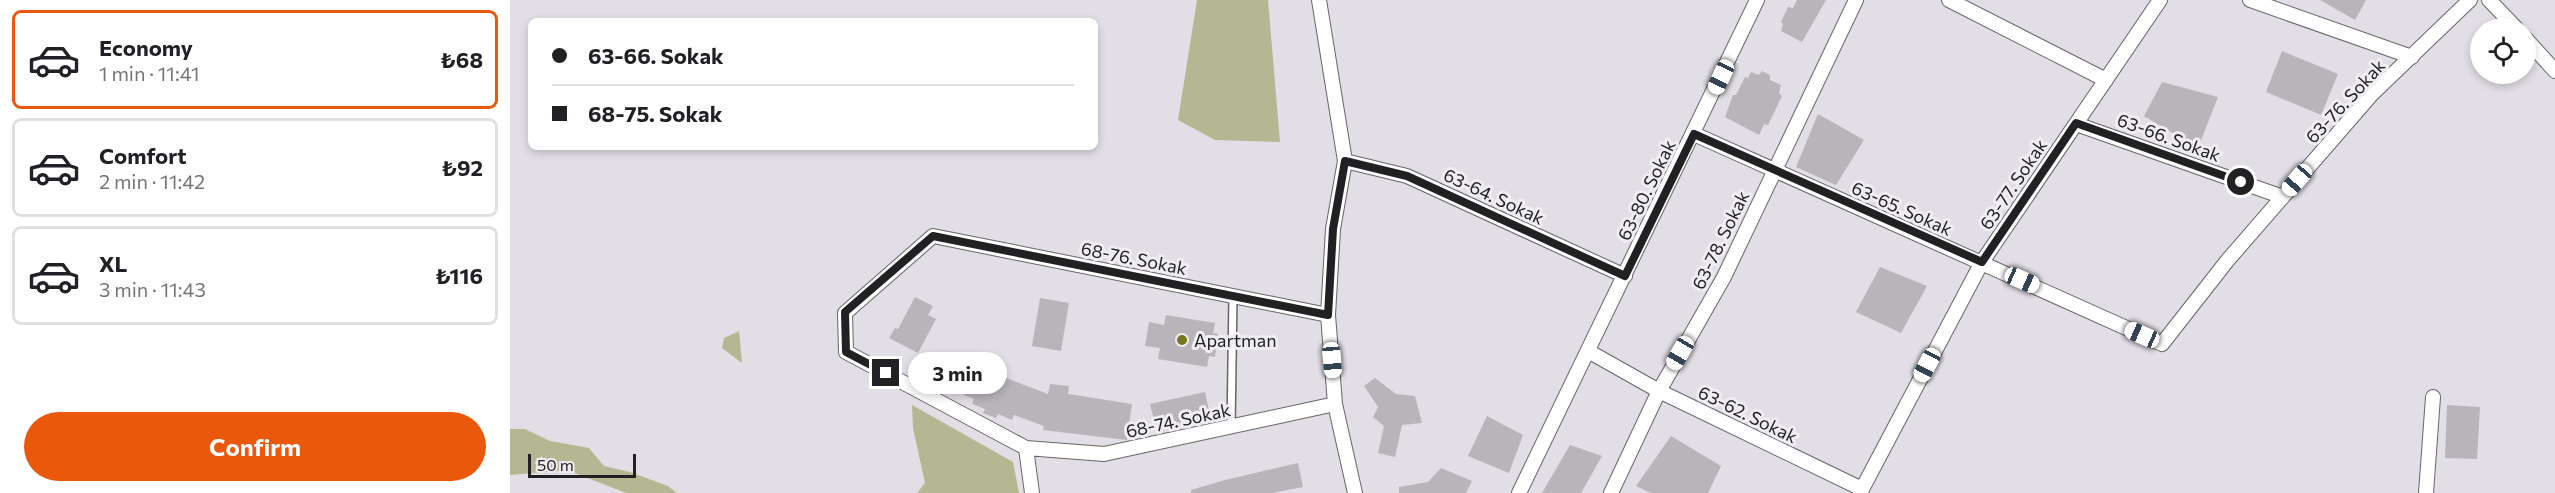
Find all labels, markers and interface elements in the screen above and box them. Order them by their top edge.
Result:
map controls [2470,18,2536,84]
button: locate [2470,18,2536,84]
icon: car [27,33,81,87]
text: Economy [99,34,193,61]
text: 63-66. Sokak [588,42,724,69]
text: ₺68 [440,46,483,73]
street label: 63-76. Sokak [2301,54,2390,148]
car [1705,57,1737,97]
text: 1 min · 11:41 [99,61,200,85]
text: 68-75. Sokak [588,100,722,127]
street label: 63-66. Sokak [2114,108,2224,166]
street label: 63-77. Sokak [1975,134,2051,233]
street label: 63-80. Sokak [1612,136,1680,244]
icon: car [27,141,81,195]
text: Comfort [99,142,187,169]
text: ₺92 [441,154,483,181]
car [2278,161,2316,199]
street label: 63-64. Sokak [1440,163,1548,229]
route start [2227,168,2254,195]
text: 2 min · 11:42 [99,169,205,193]
street label: 63-65. Sokak [1848,176,1956,240]
street label: 63-78. Sokak [1687,187,1753,293]
street label: 68-76. Sokak [1079,237,1189,279]
icon: car [27,249,81,303]
text: XL [99,250,127,277]
text: ₺116 [435,262,483,289]
car [2002,264,2042,296]
text: 3 min · 11:43 [99,277,206,301]
car [2122,319,2162,351]
place label: Apartman [1194,329,1277,351]
marker: Apartman [1175,333,1189,347]
car [1663,333,1697,373]
car [1321,341,1343,379]
car [1911,345,1943,385]
callout: 3 min [907,352,1006,394]
route end [872,359,899,386]
text: 3 min [932,361,983,385]
street label: 63-62. Sokak [1695,381,1801,448]
street label: 68-74. Sokak [1124,398,1233,442]
button: Confirm [24,412,486,481]
scale bar [528,451,636,478]
text: 50 m [537,455,574,474]

